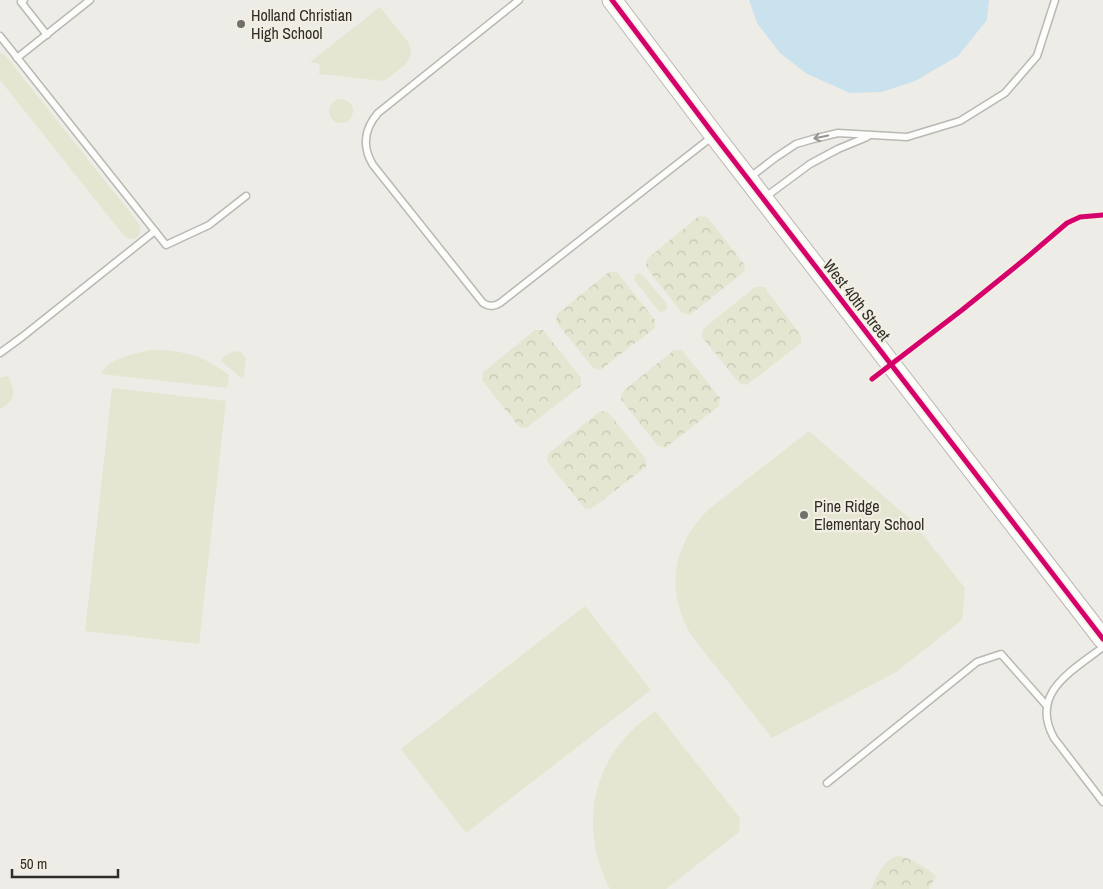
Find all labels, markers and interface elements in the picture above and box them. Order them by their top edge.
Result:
place label: Holland Christian High School [251,4,352,44]
marker: Holland Christian High School [235,18,247,30]
one-way arrow [814,133,830,142]
street label: West 40th Street [818,255,896,345]
place label: Pine Ridge Elementary School [814,495,924,535]
marker: Pine Ridge Elementary School [798,509,810,521]
scale bar [12,846,119,878]
text: 50 m [20,853,47,874]

